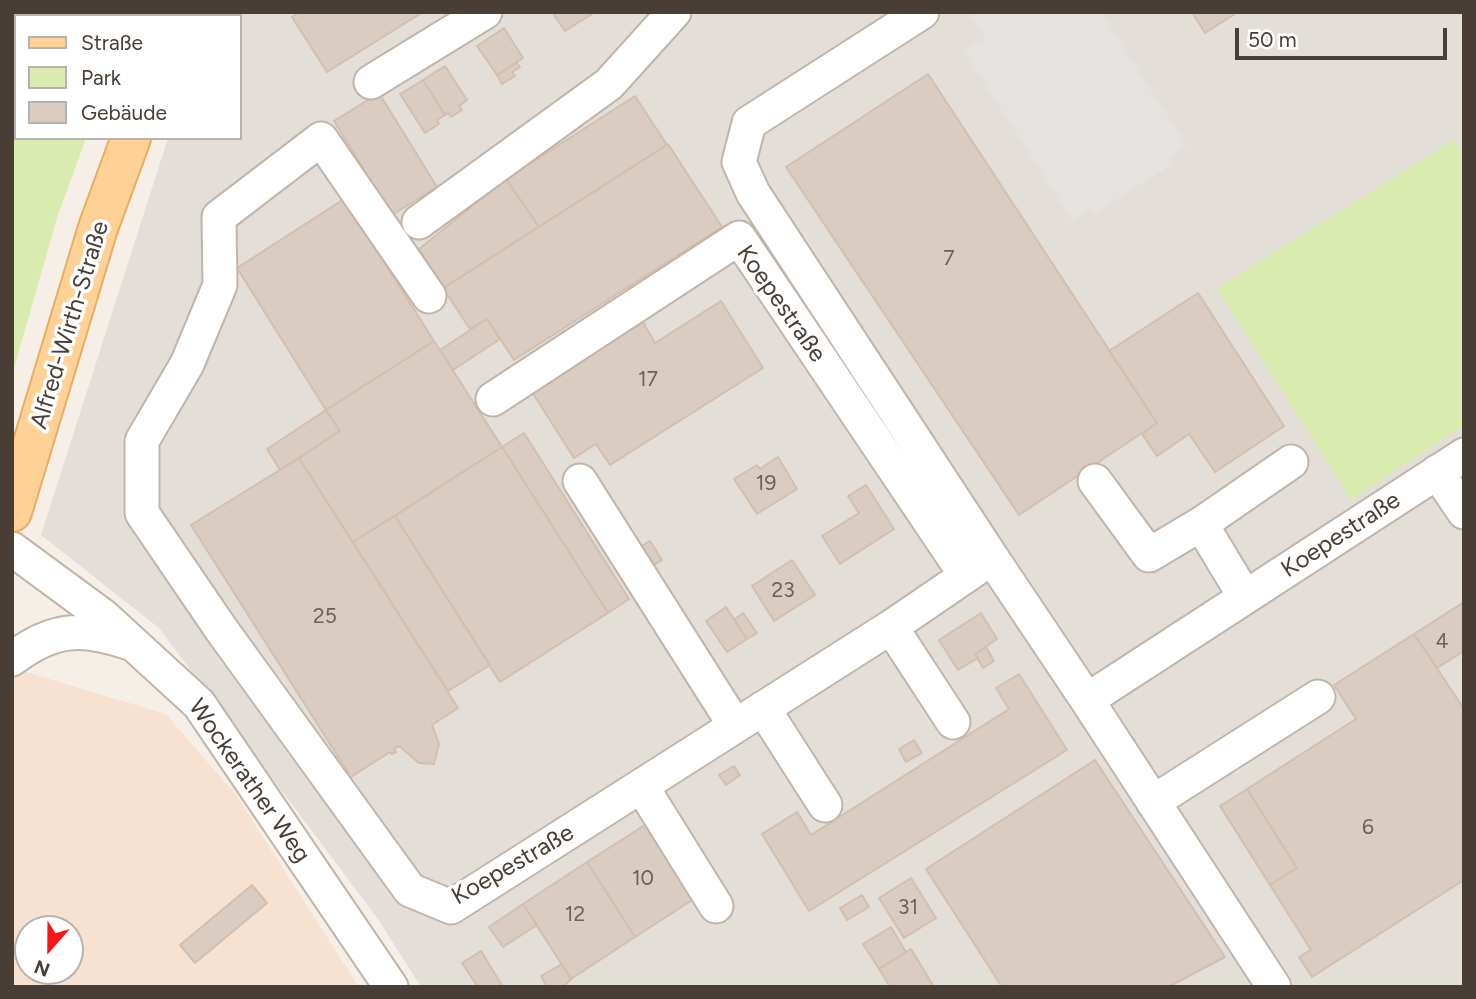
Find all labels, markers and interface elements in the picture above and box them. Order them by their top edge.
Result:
legend [14,14,242,140]
scale bar [1238,14,1450,58]
text: 50 m [1248,27,1297,52]
text: Straße [81,30,143,55]
text: Park [81,65,121,90]
text: Gebäude [81,100,167,125]
street label: Alfred-Wirth-Straße [25,218,115,432]
street label: Koepestraße [730,240,832,368]
house number: 7 [943,246,955,272]
house number: 17 [638,367,658,393]
house number: 19 [756,471,776,497]
street label: Koepestraße [1276,486,1406,584]
house number: 23 [771,578,795,604]
house number: 25 [313,604,337,630]
house number: 4 [1435,629,1449,655]
street label: Wockerather Weg [182,694,316,868]
house number: 6 [1362,815,1374,841]
street label: Koepestraße [447,819,579,911]
house number: 10 [632,866,654,892]
house number: 31 [898,895,918,921]
house number: 12 [565,902,585,928]
north arrow [14,915,84,985]
text: N [31,955,53,982]

